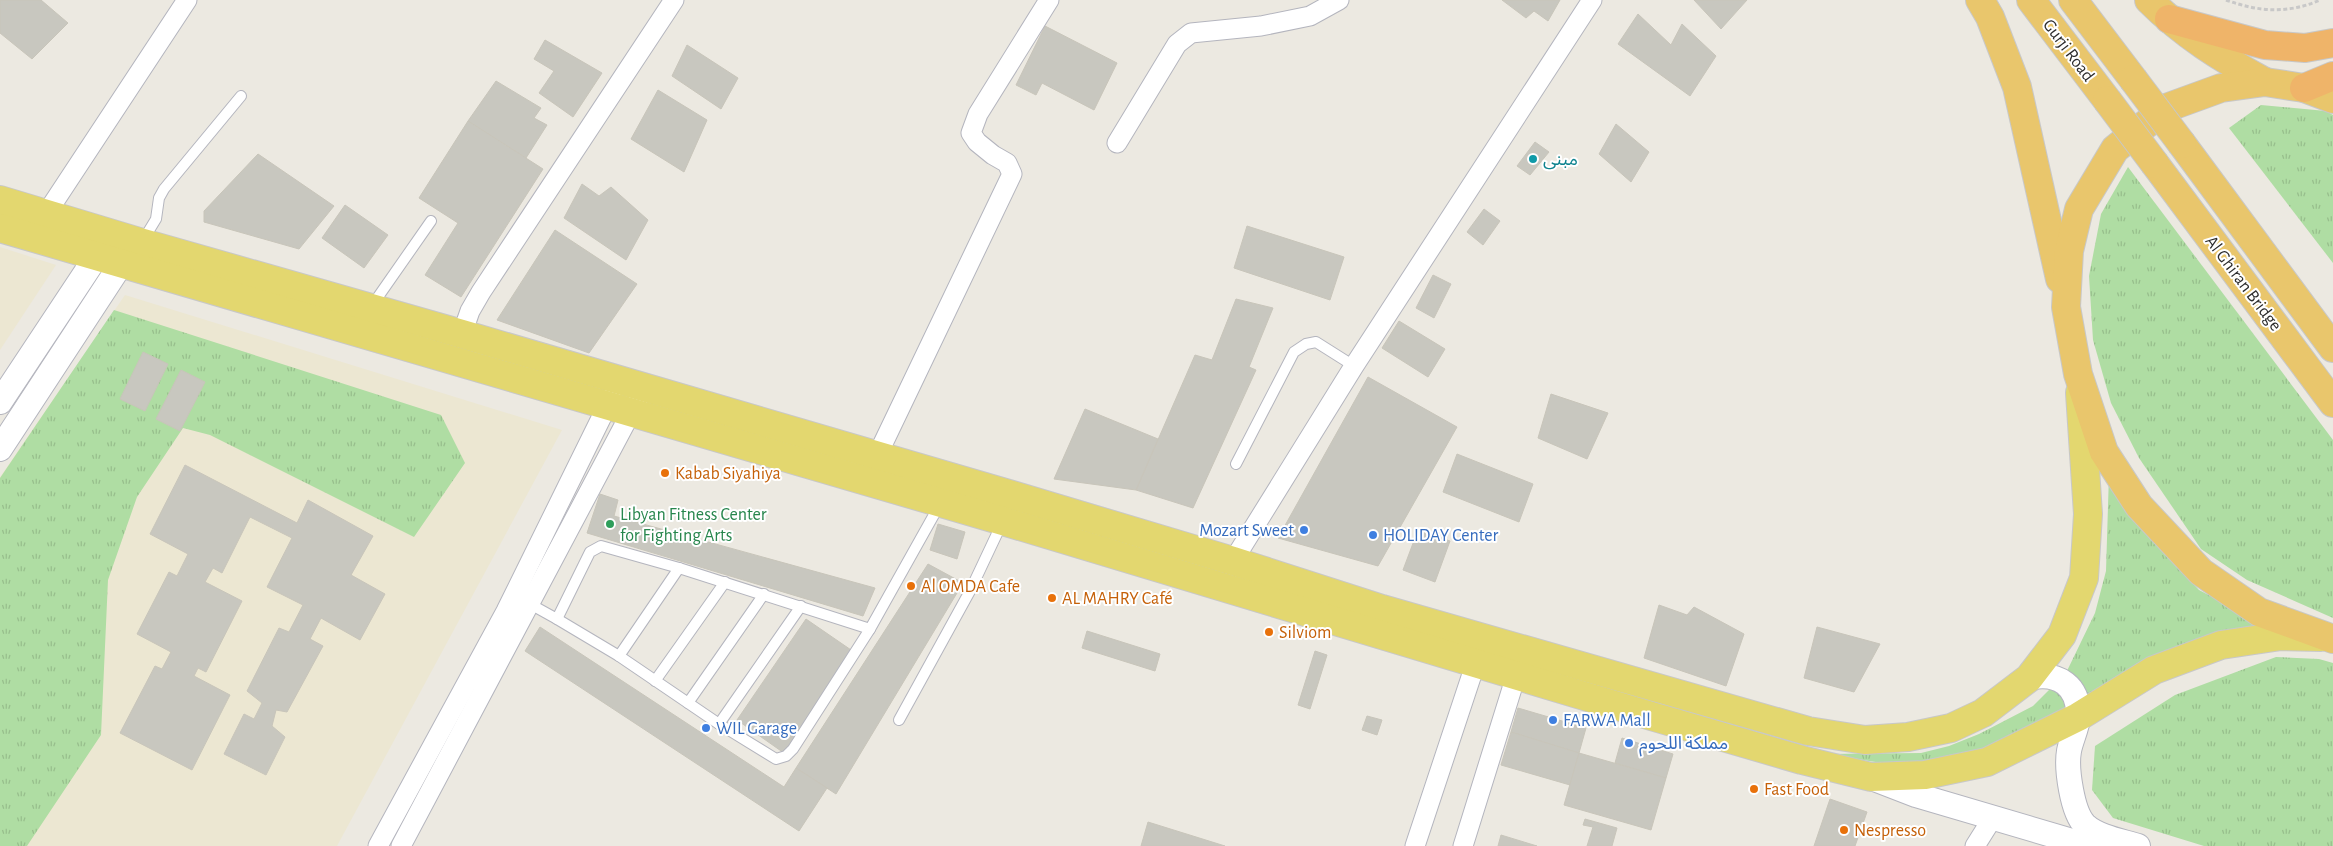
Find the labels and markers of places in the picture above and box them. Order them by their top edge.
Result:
place label: مبنى [1543,151,1578,170]
marker: مبنى [1527,153,1539,165]
place label: Kabab Siyahiya [675,465,781,483]
marker: Kabab Siyahiya [659,467,671,479]
place label: Libyan Fitness Center for Fighting Arts [620,506,767,545]
marker: Libyan Fitness Center for Fighting Arts [604,518,616,530]
place label: Mozart Sweet [1199,522,1294,540]
marker: Mozart Sweet [1298,524,1310,536]
place label: HOLIDAY Center [1383,527,1499,545]
marker: HOLIDAY Center [1367,529,1379,541]
place label: Al OMDA Cafe [921,578,1020,596]
marker: Al OMDA Cafe [905,580,917,592]
place label: AL MAHRY Café [1062,590,1173,608]
marker: AL MAHRY Café [1046,592,1058,604]
place label: Silviom [1279,624,1331,642]
marker: Silviom [1263,626,1275,638]
place label: FARWA Mall [1563,712,1651,730]
marker: FARWA Mall [1547,714,1559,726]
place label: WIL Garage [716,720,797,738]
marker: WIL Garage [700,722,712,734]
place label: مملكة اللحوم [1639,735,1728,757]
marker: مملكة اللحوم [1623,737,1635,749]
place label: Fast Food [1764,781,1829,799]
marker: Fast Food [1748,783,1760,795]
place label: Nespresso [1854,822,1926,840]
marker: Nespresso [1838,824,1850,836]

